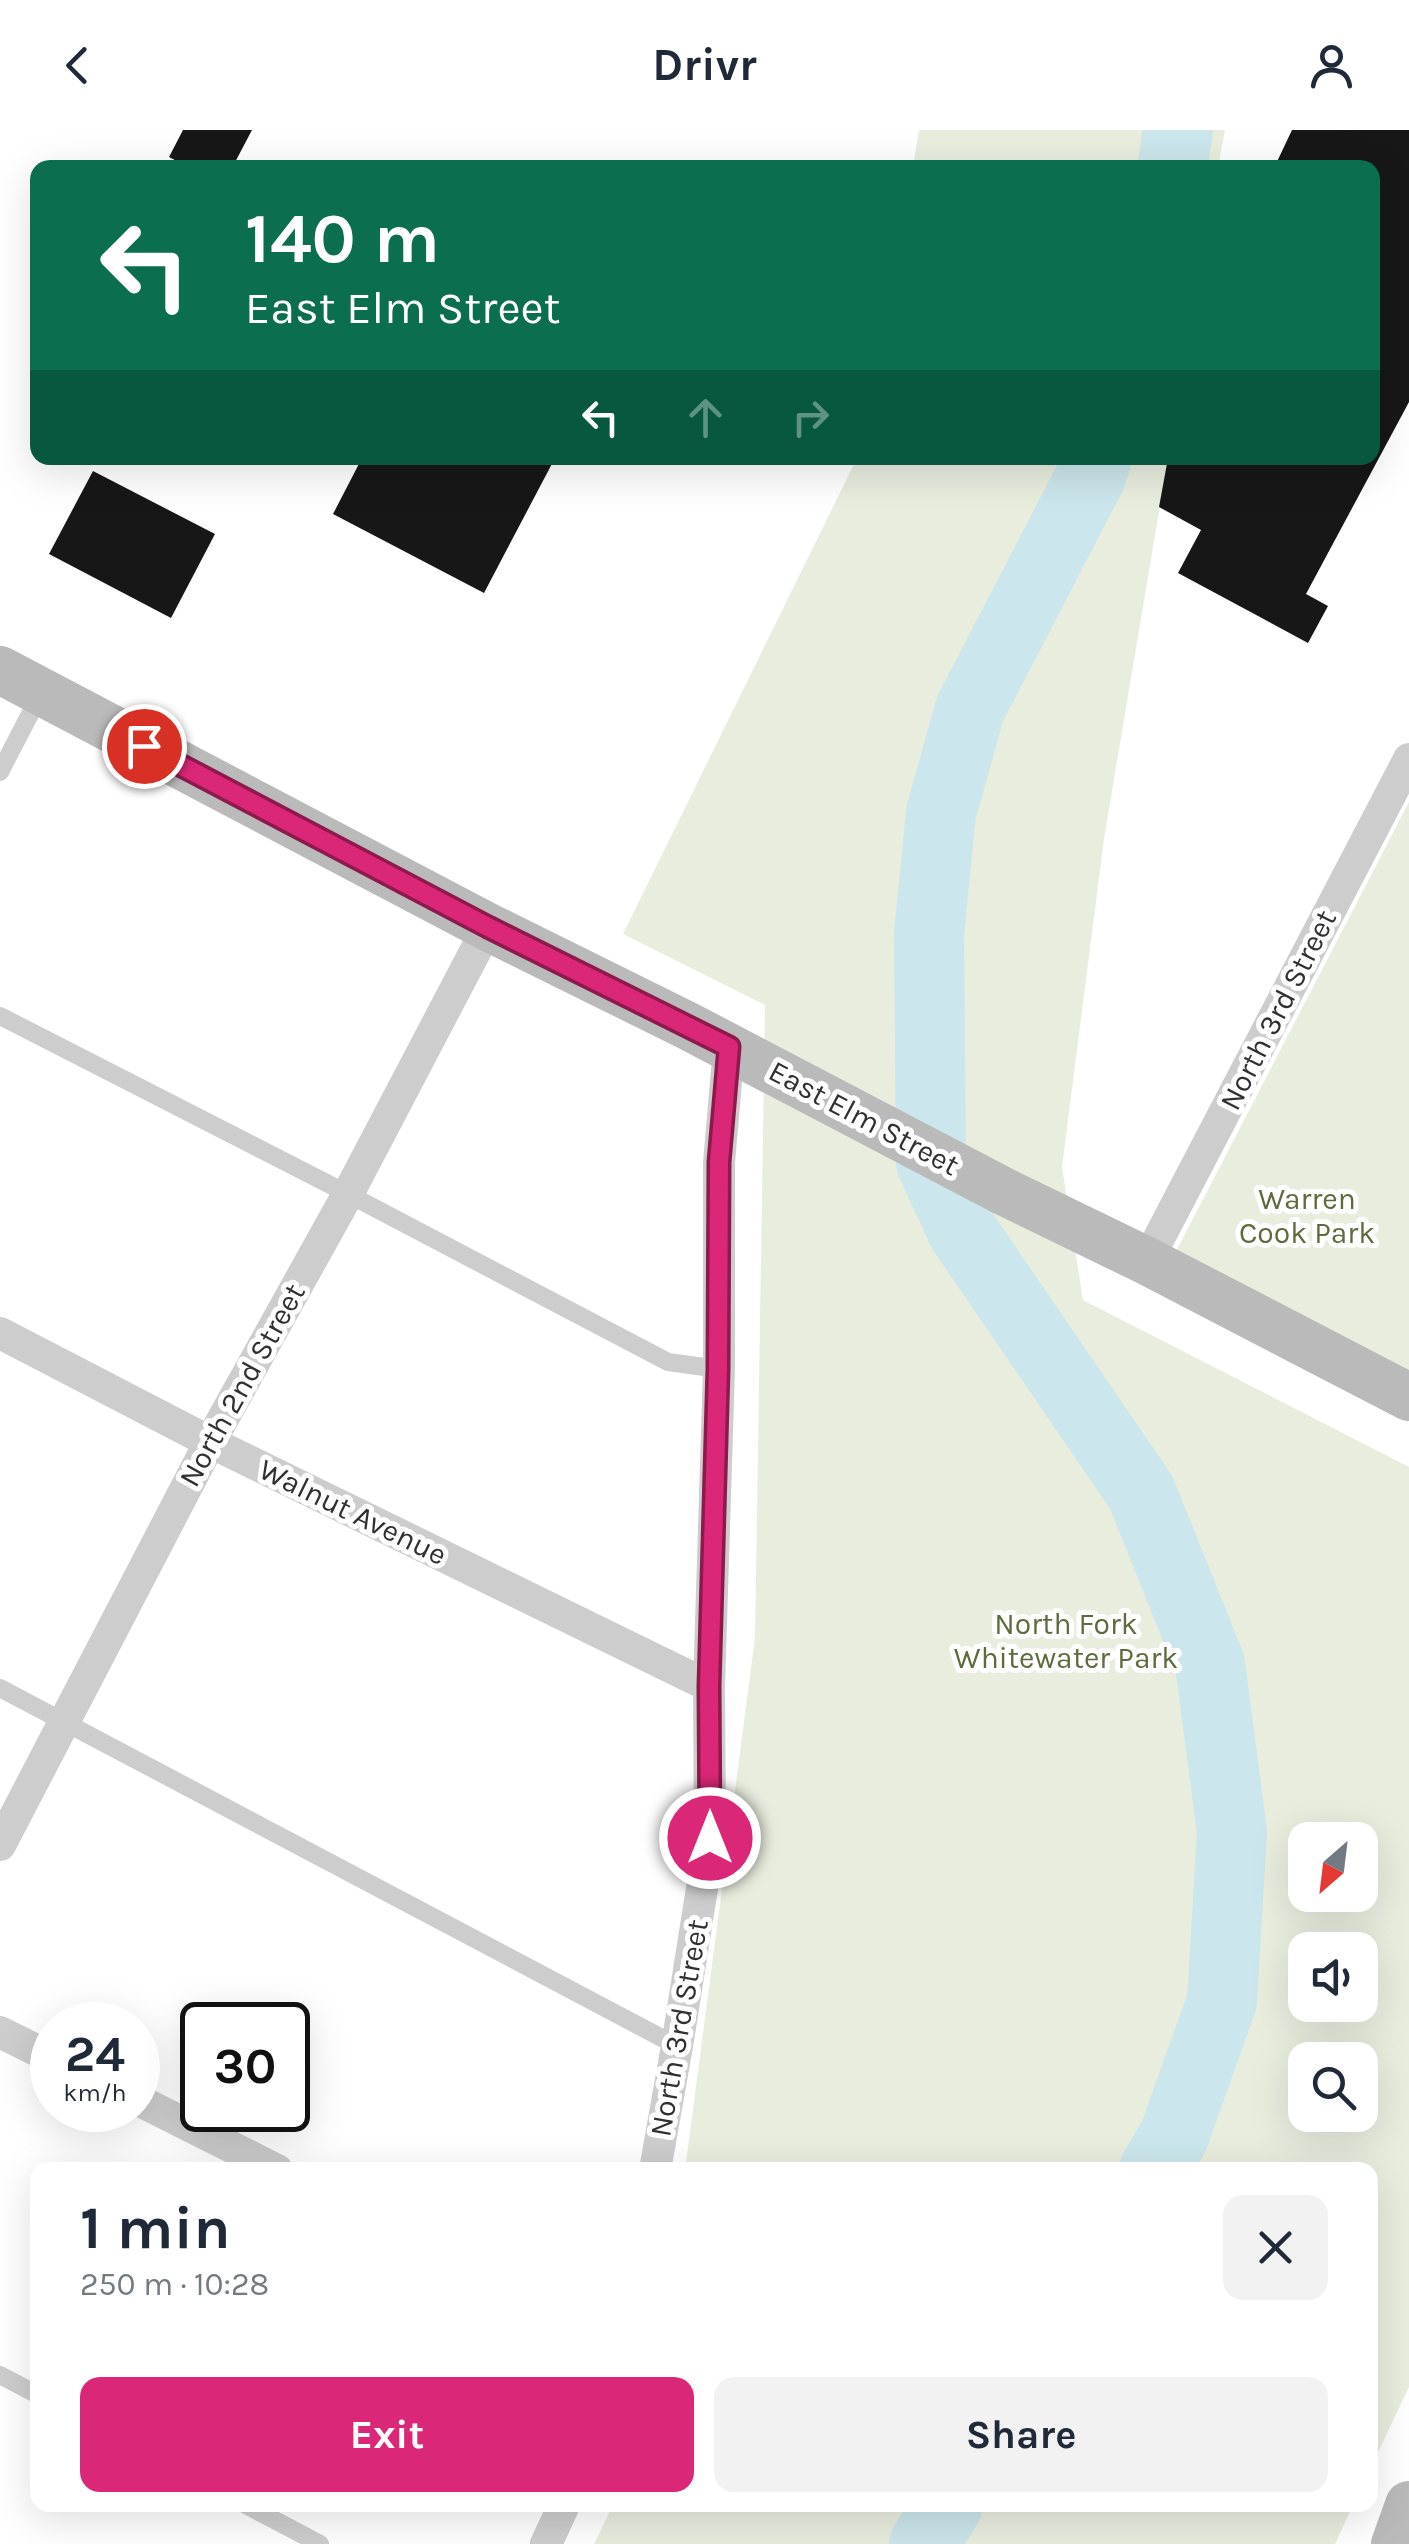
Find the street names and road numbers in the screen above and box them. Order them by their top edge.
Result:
street label: North 3rd Street [1212,904,1344,1116]
street label: East Elm Street [763,1053,965,1183]
street label: North 2nd Street [171,1277,313,1493]
street label: Walnut Avenue [253,1451,453,1573]
street label: North 3rd Street [642,1916,716,2140]

